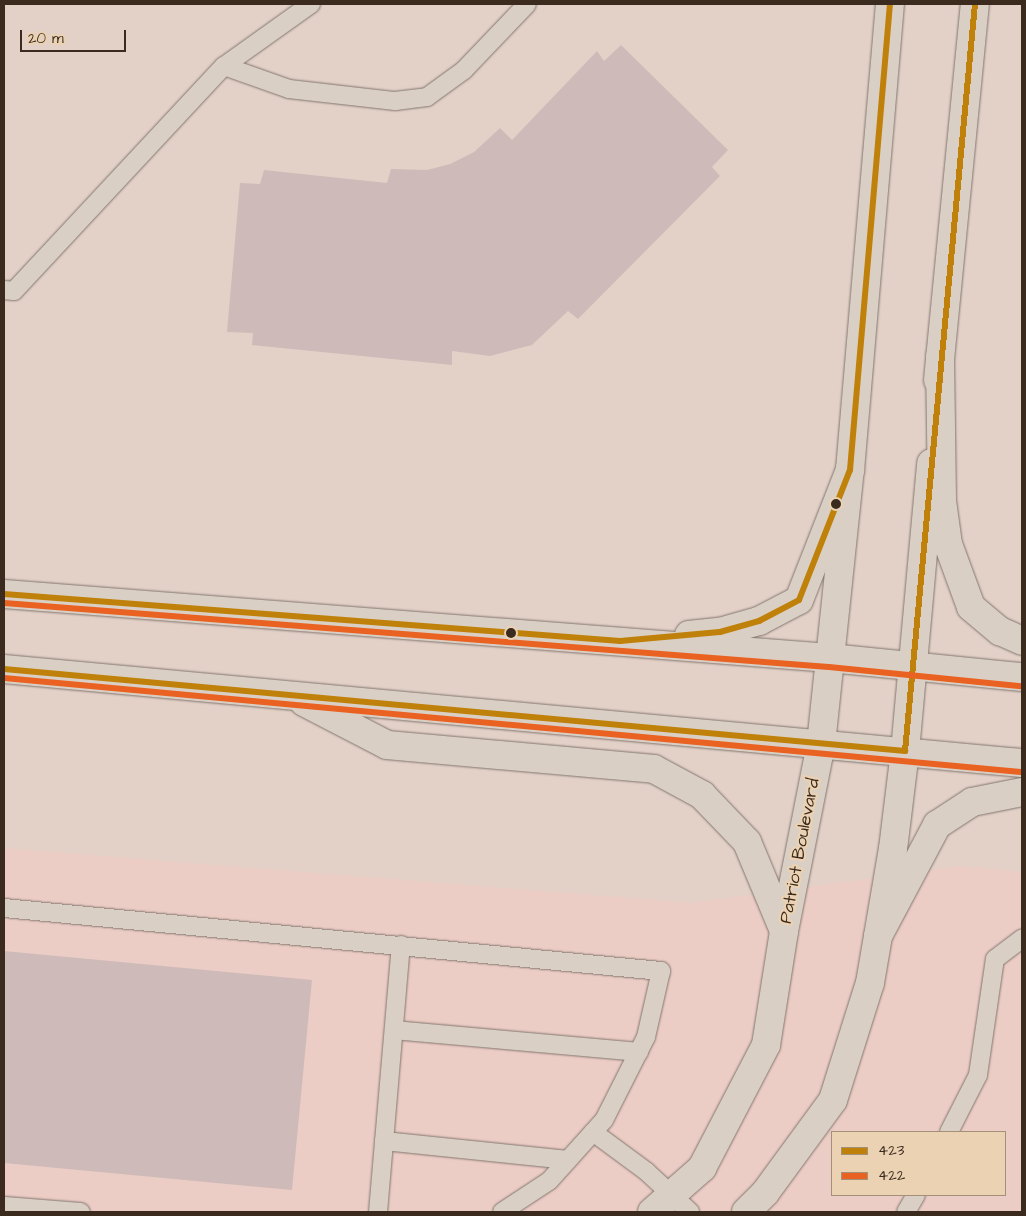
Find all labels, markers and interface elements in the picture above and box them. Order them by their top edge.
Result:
scale bar [22,20,129,52]
text: 20 m [28,28,64,49]
unlabelled marker [831,499,841,509]
unlabelled marker [506,628,516,638]
street label: Patriot Boulevard [775,777,825,925]
legend [831,1131,1006,1196]
text: 423 [878,1140,904,1161]
text: 422 [878,1165,905,1186]

